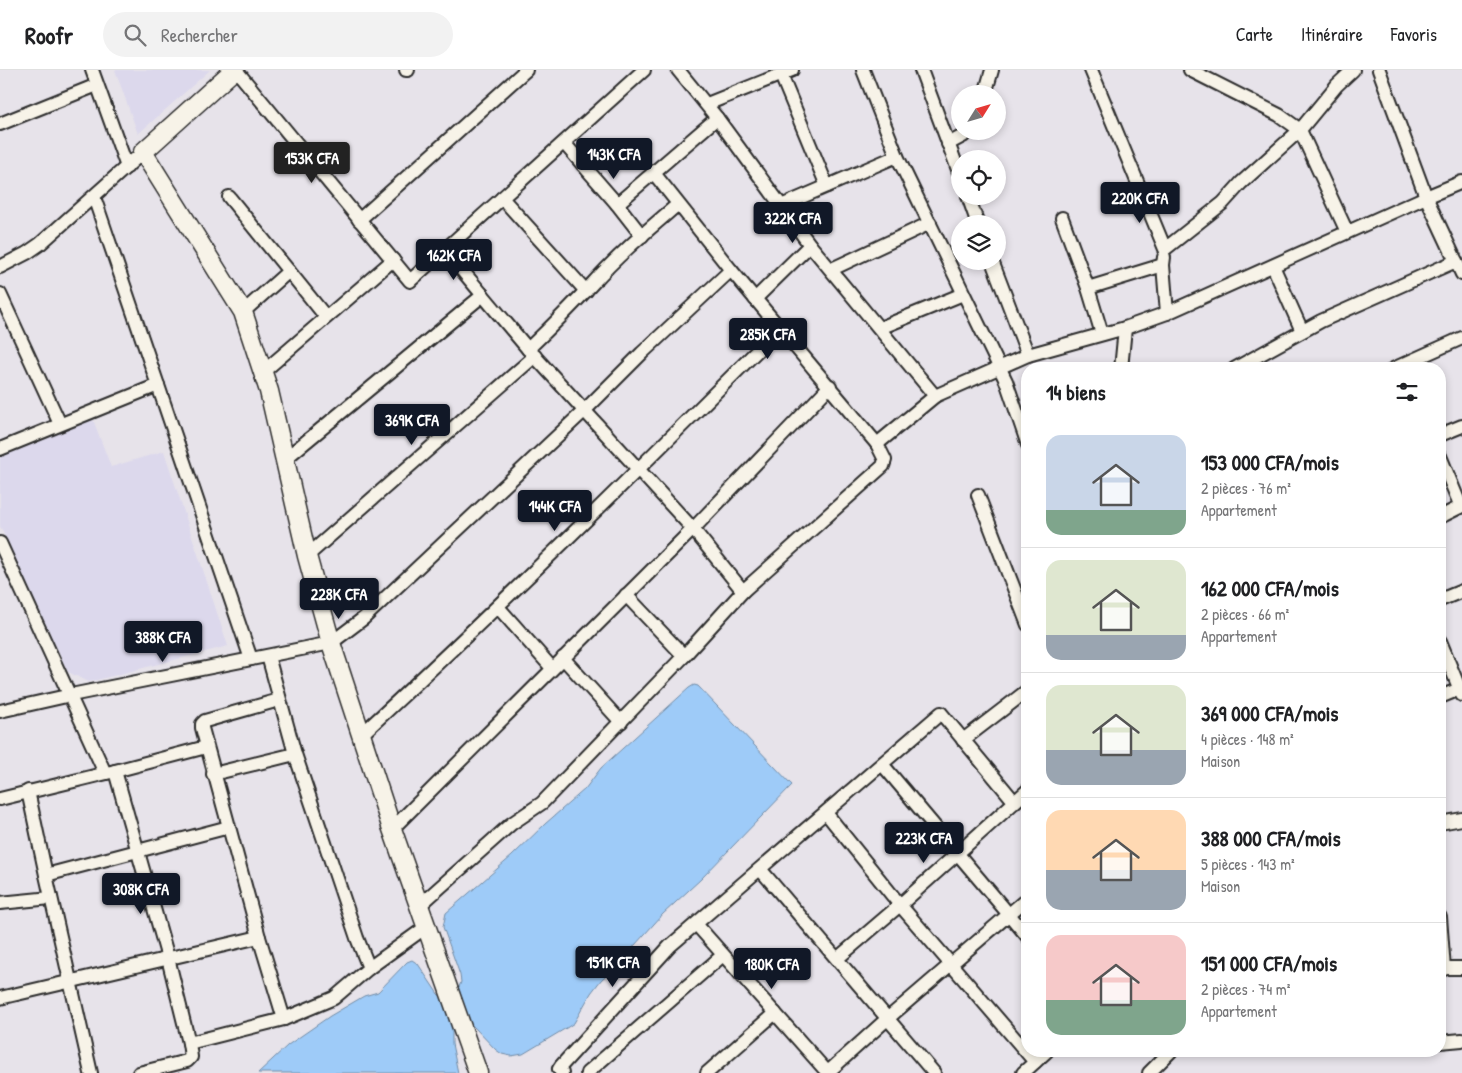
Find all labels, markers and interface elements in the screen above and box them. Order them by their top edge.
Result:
search box [103,12,453,57]
text: Roofr [25,19,73,51]
icon: search [121,21,149,49]
text: Rechercher [161,22,238,48]
text: Carte [1236,22,1273,47]
text: Itinéraire [1301,22,1363,47]
text: Favoris [1391,22,1437,47]
north arrow [951,85,1006,140]
map controls [951,85,1006,270]
pin: 143K CFA [562,138,666,180]
pin: 153K CFA [260,142,364,184]
text: 143K CFA [587,143,641,165]
text: 153K CFA [285,147,339,169]
button: locate [951,150,1006,205]
pin: 220K CFA [1088,182,1192,224]
text: 220K CFA [1112,187,1168,209]
pin: 322K CFA [741,202,845,244]
text: 322K CFA [765,207,821,229]
button: layers [951,215,1006,270]
pin: 162K CFA [402,238,506,281]
text: 162K CFA [427,244,481,266]
pin: 285K CFA [716,318,820,360]
text: 285K CFA [740,323,796,345]
text: 14 biens [1046,378,1106,407]
icon: filters [1393,378,1421,406]
pin: 369K CFA [360,404,464,446]
text: 369K CFA [385,409,439,431]
text: 153 000 CFA/mois [1201,448,1339,477]
icon: home [1086,455,1146,515]
text: 2 pièces · 76 m² [1201,477,1291,499]
pin: 144K CFA [503,490,607,532]
text: 144K CFA [529,495,581,517]
text: Appartement [1201,499,1277,521]
text: 162 000 CFA/mois [1201,574,1339,603]
pin: 228K CFA [287,578,391,620]
icon: home [1086,580,1146,640]
text: 228K CFA [311,583,367,605]
text: 2 pièces · 66 m² [1201,603,1289,625]
pin: 388K CFA [111,620,215,663]
text: Appartement [1201,625,1277,647]
text: 388K CFA [135,626,191,648]
text: 369 000 CFA/mois [1201,699,1338,728]
icon: home [1086,705,1146,765]
text: 4 pièces · 148 m² [1201,728,1294,750]
text: Maison [1201,750,1240,772]
pin: 223K CFA [872,822,976,864]
text: 388 000 CFA/mois [1201,824,1341,853]
text: 223K CFA [896,827,952,849]
icon: home [1086,830,1146,890]
text: 5 pièces · 143 m² [1201,853,1295,875]
pin: 308K CFA [89,872,193,915]
text: Maison [1201,875,1240,897]
text: 308K CFA [113,878,169,900]
pin: 151K CFA [561,946,665,988]
pin: 180K CFA [720,948,824,990]
text: 151 000 CFA/mois [1201,949,1337,978]
text: 151K CFA [586,951,640,973]
text: 180K CFA [745,953,799,975]
icon: home [1086,955,1146,1015]
text: 2 pièces · 74 m² [1201,978,1290,1000]
text: Appartement [1201,1000,1277,1022]

